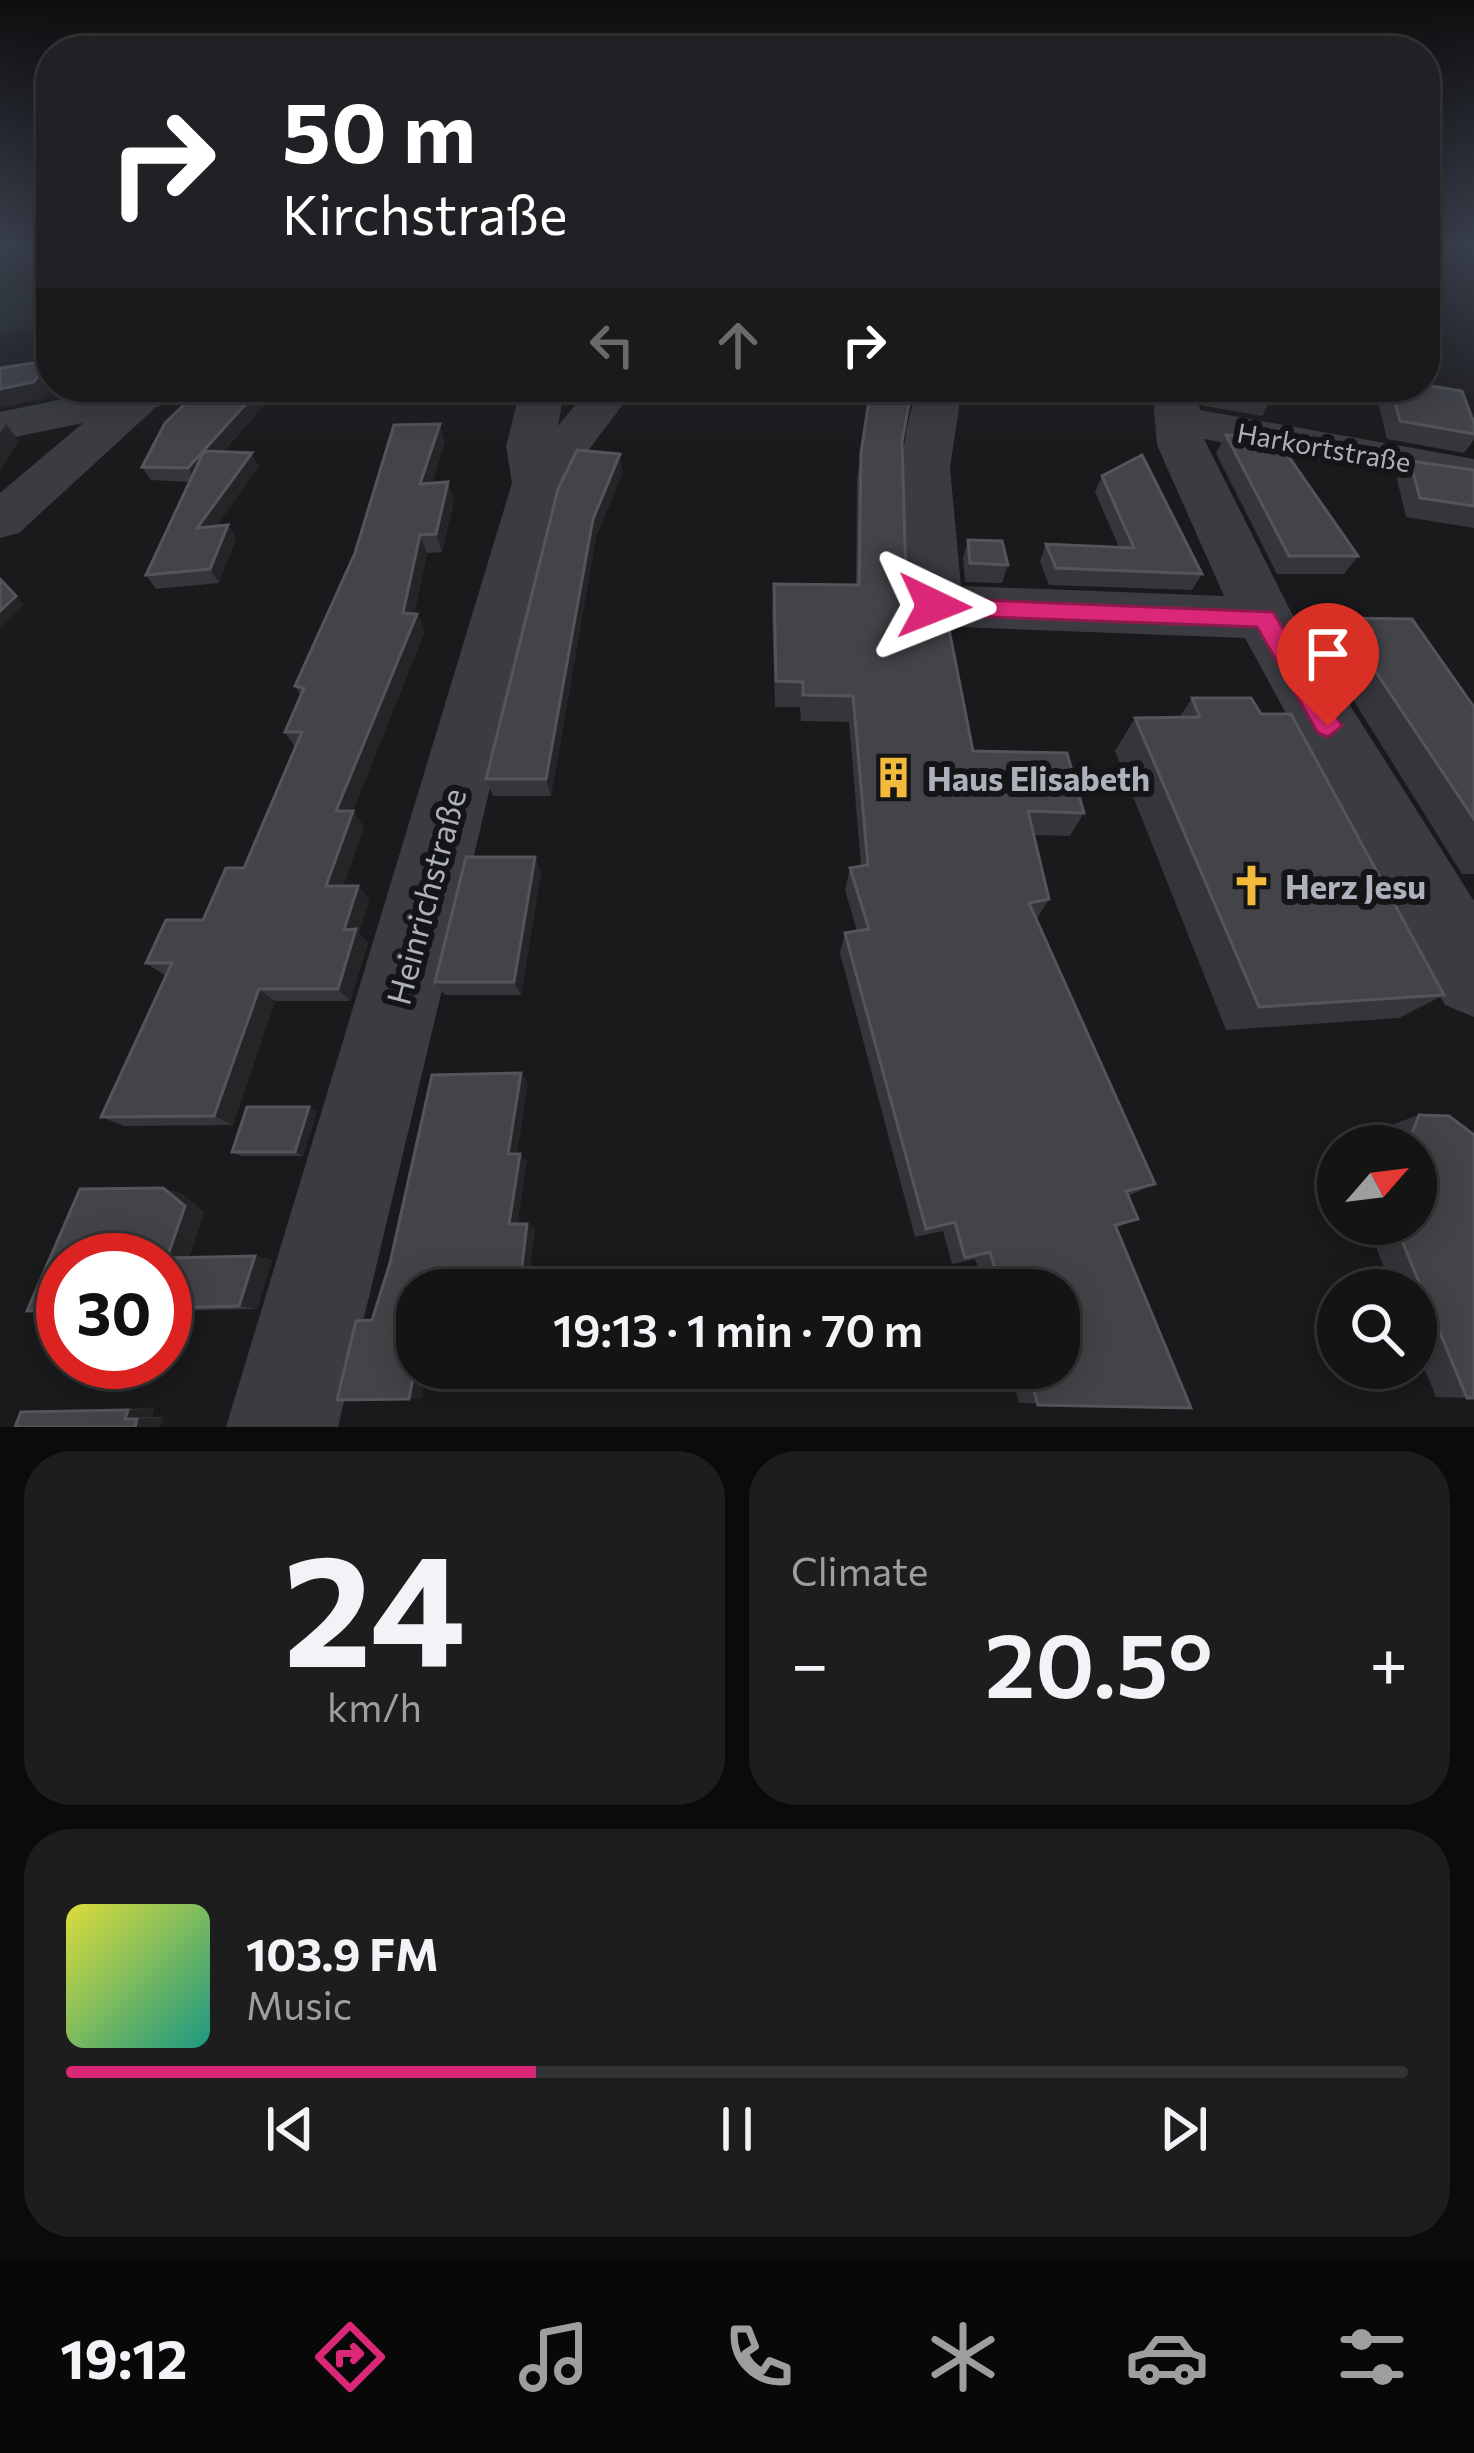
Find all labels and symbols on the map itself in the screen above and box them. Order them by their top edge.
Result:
street label: Harkortstraße [1235,415,1413,479]
position arrow [871,543,997,669]
pin [1277,603,1379,726]
building icon: Haus Elisabeth [870,754,916,800]
place label: Haus Elisabeth [927,757,1150,798]
street label: Heinrichstraße [376,783,474,1009]
church icon: Herz Jesu [1228,862,1274,908]
place label: Herz Jesu [1285,865,1426,906]
north arrow [1317,1125,1437,1245]
speed limit sign: 30 [36,1233,192,1389]

